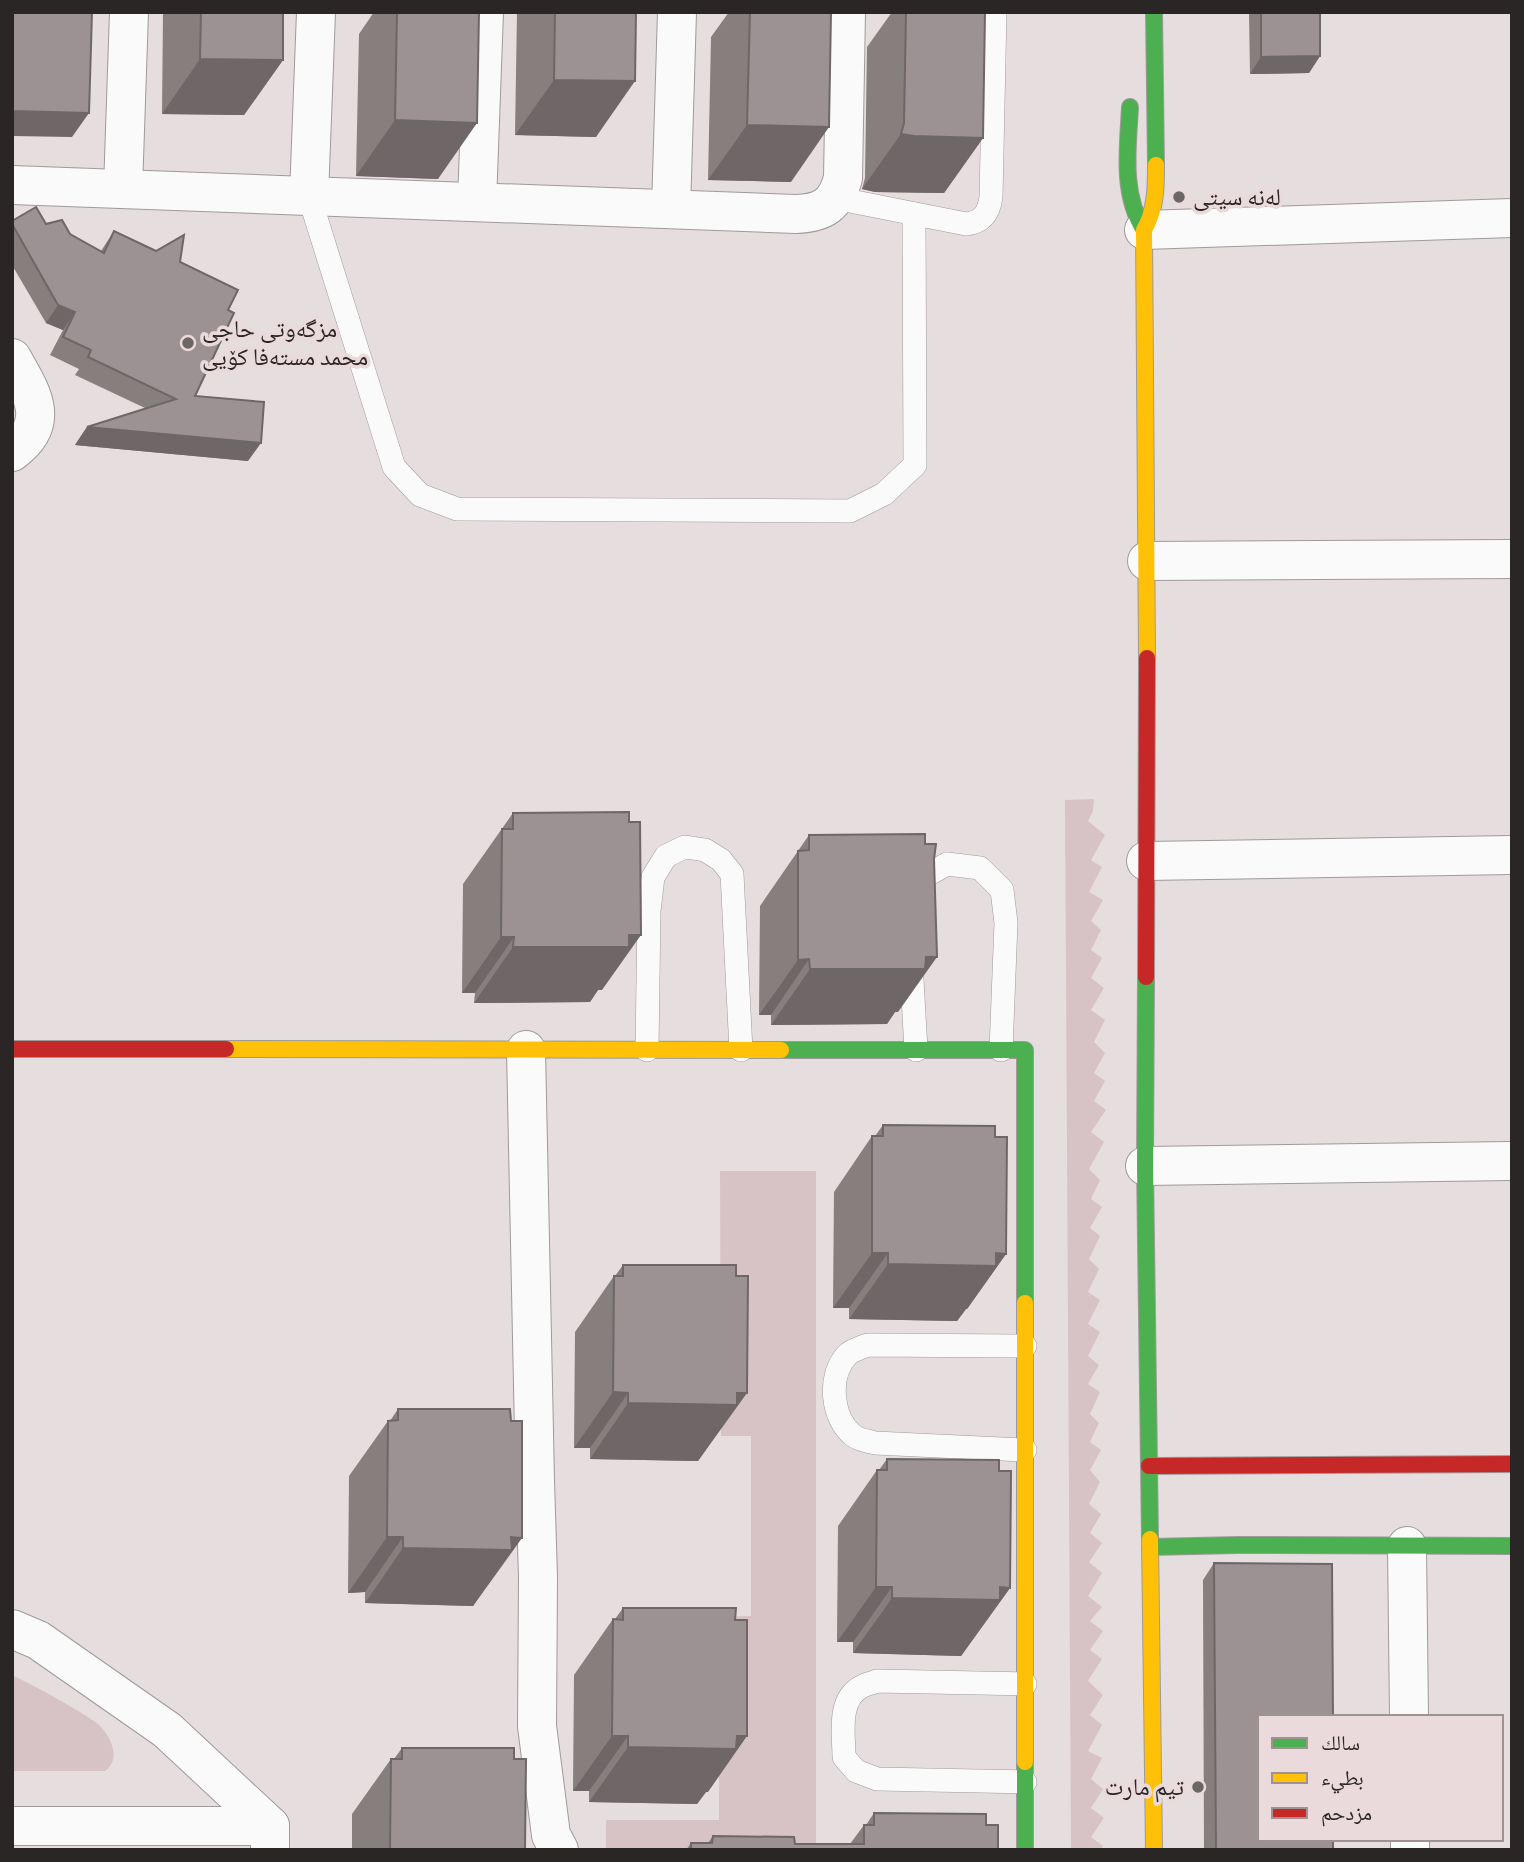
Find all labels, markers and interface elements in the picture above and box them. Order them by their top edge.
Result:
place label: لەنە سیتی [1193,180,1281,215]
marker: لەنە سیتی [1171,189,1187,205]
place label: مزگەوتی حاجی محمد مستەفا کۆیی [202,312,368,375]
marker: مزگەوتی حاجی محمد مستەفا کۆیی [180,335,196,351]
legend [1258,1715,1503,1841]
text: سالك [1321,1728,1360,1758]
text: بطيء [1321,1763,1364,1794]
place label: تيم مارت [1105,1770,1184,1805]
marker: تيم مارت [1190,1779,1206,1795]
text: مزدحم [1321,1798,1372,1828]

